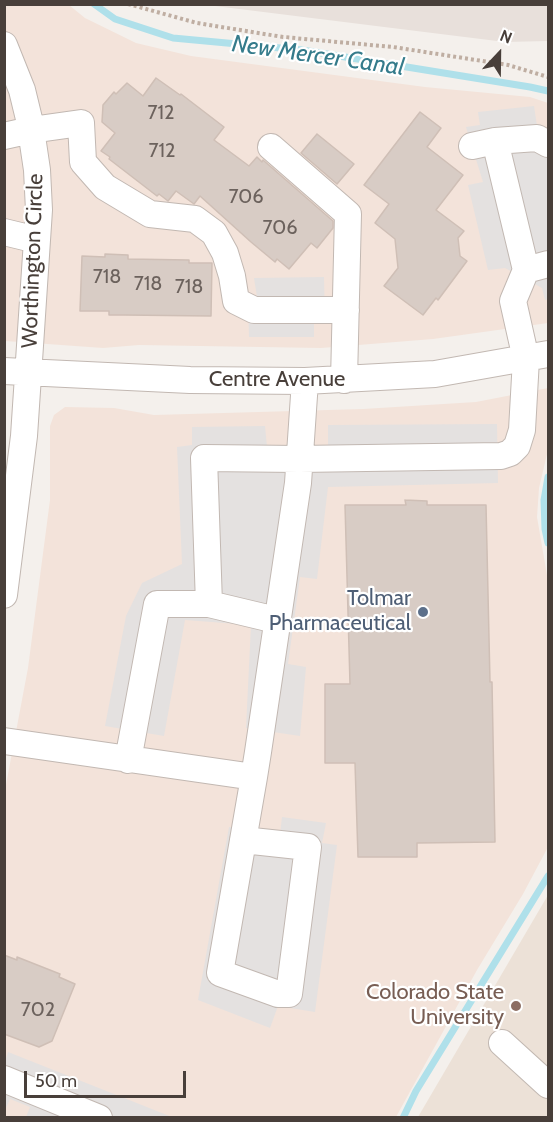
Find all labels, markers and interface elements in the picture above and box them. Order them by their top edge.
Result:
north arrow [469,24,529,84]
text: N [497,26,515,48]
water label: New Mercer Canal [230,30,406,82]
house number: 712 [147,101,175,125]
house number: 712 [148,139,176,163]
street label: Worthington Circle [17,173,49,349]
house number: 706 [228,185,264,209]
house number: 706 [262,216,298,240]
house number: 718 [93,265,121,289]
house number: 718 [134,272,162,296]
house number: 718 [175,275,203,299]
street label: Centre Avenue [209,367,345,393]
place label: Tolmar Pharmaceutical [269,586,411,638]
marker: Tolmar Pharmaceutical [416,605,430,619]
place label: Colorado State University [366,980,504,1032]
house number: 702 [21,998,55,1022]
marker: Colorado State University [509,999,523,1013]
scale bar [27,1059,189,1097]
text: 50 m [35,1070,77,1092]

